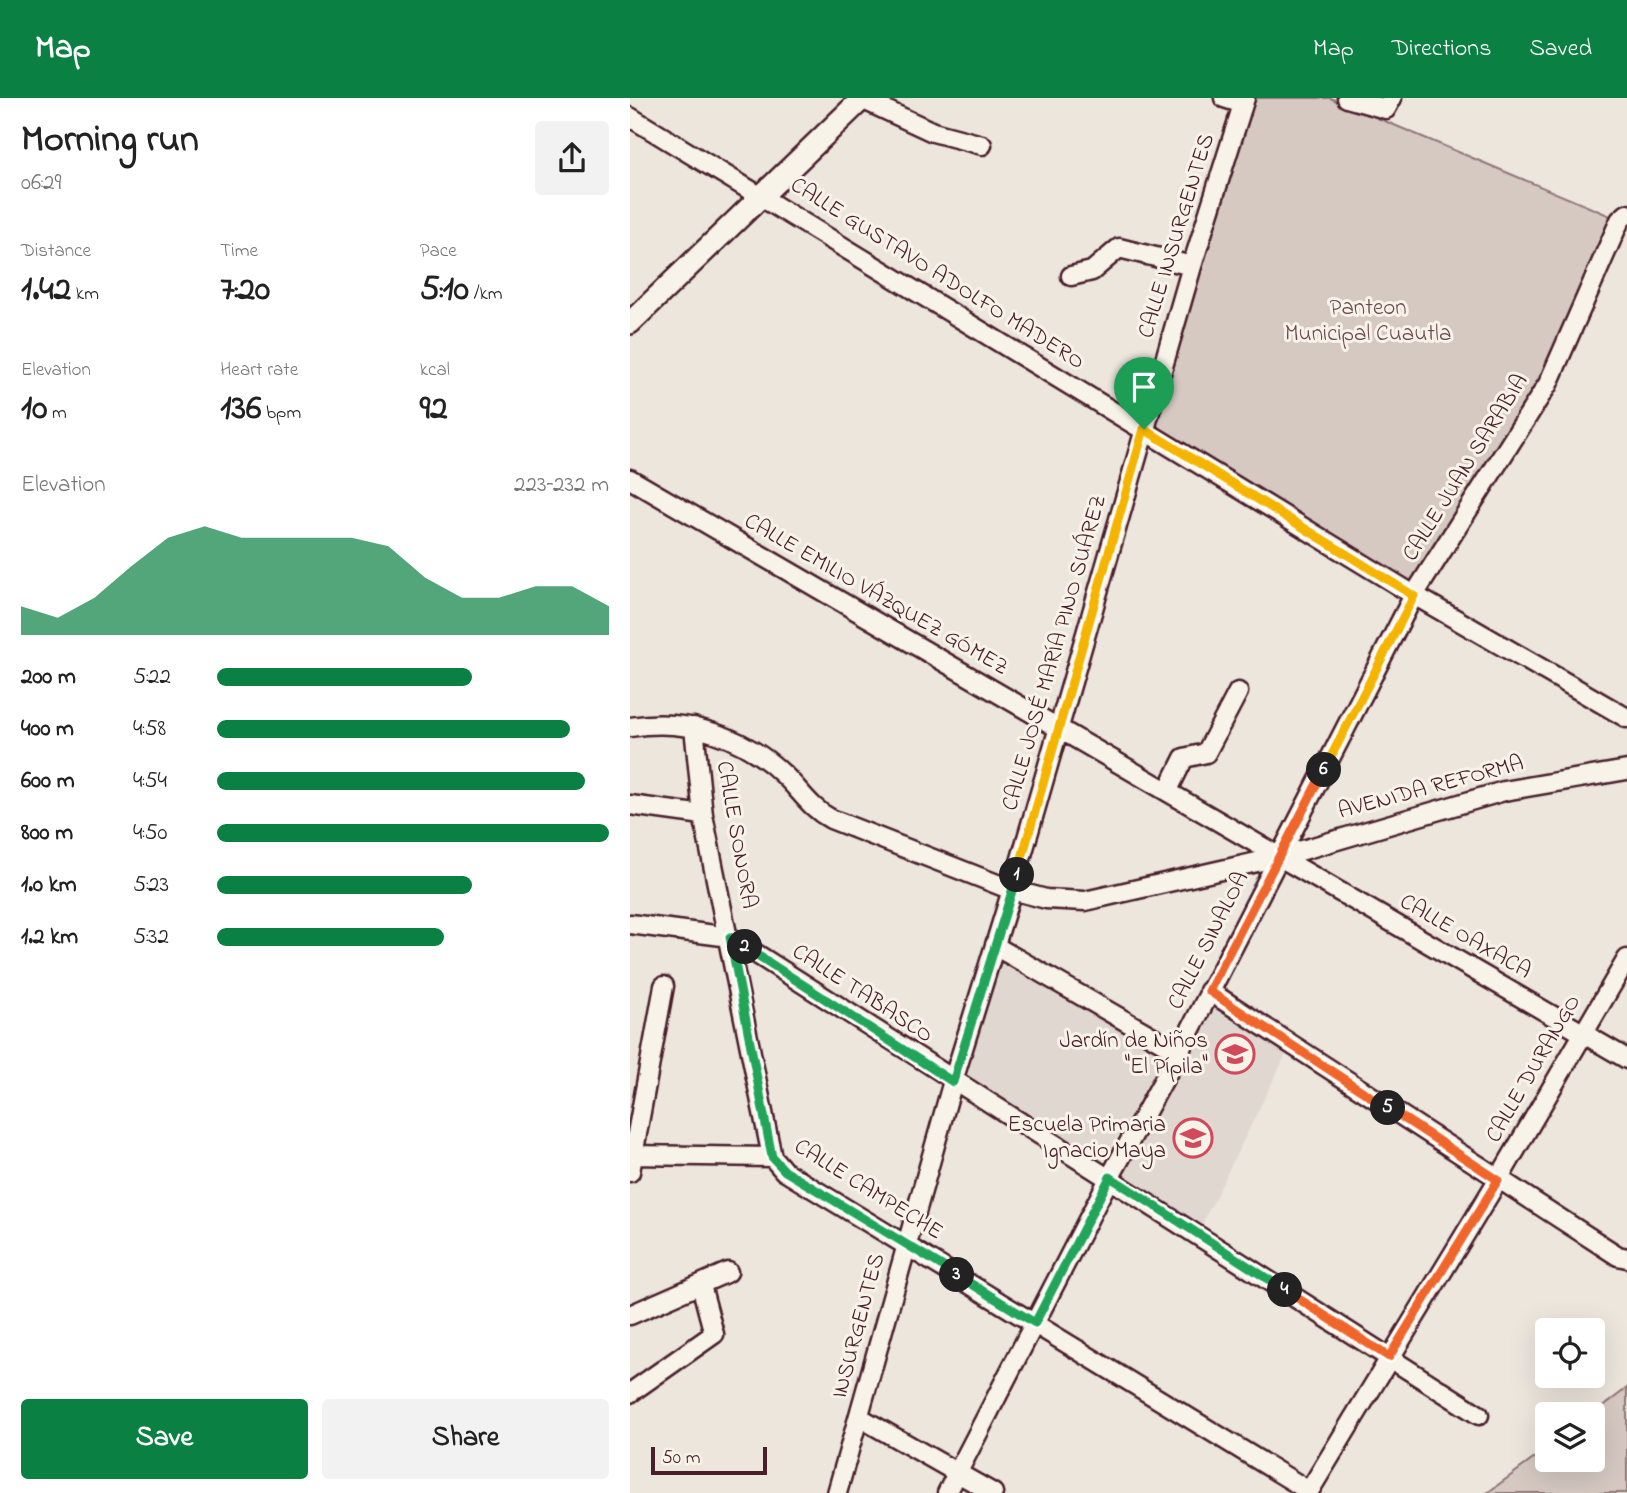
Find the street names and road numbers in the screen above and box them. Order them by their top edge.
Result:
street label: CALLE INSURGENTES [1130,130,1224,342]
street label: CALLE GUSTAVO ADOLFO MADERO [783,169,1091,379]
street label: CALLE JUAN SARABIA [1395,368,1537,568]
street label: CALLE JOSÉ MARÍA PINO SUÁREZ [993,491,1116,815]
street label: CALLE EMILIO VÁZQUEZ GÓMEZ [738,505,1015,684]
street label: AVENIDA REFORMA [1335,747,1527,829]
street label: CALLE SONORA [707,759,765,911]
street label: CALLE SINALOA [1160,866,1258,1016]
street label: CALLE OAXACA [1393,886,1537,988]
street label: CALLE TABASCO [785,936,939,1052]
street label: CALLE DURANGO [1478,989,1590,1149]
street label: CALLE CAMPECHE [787,1131,949,1249]
street label: INSURGENTES [824,1250,894,1402]

